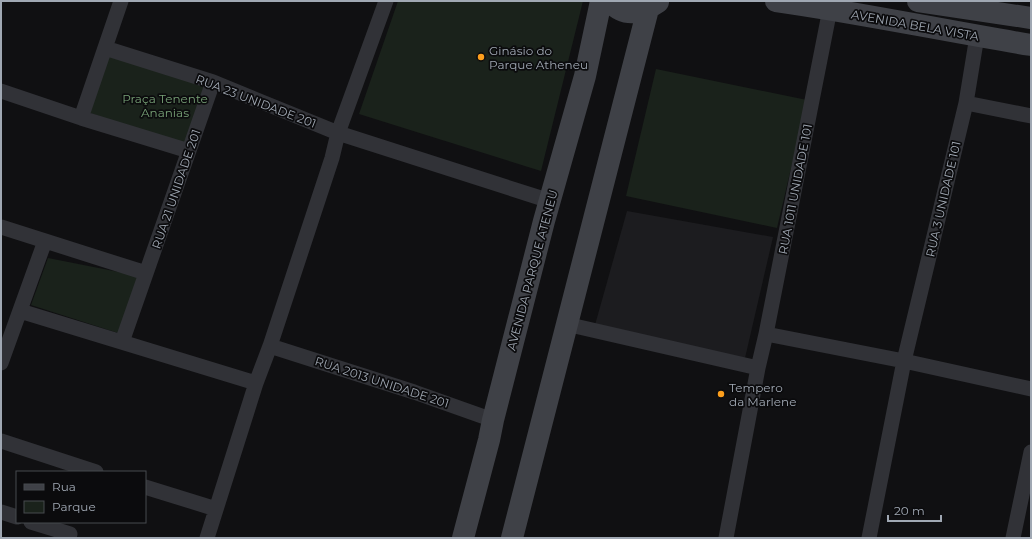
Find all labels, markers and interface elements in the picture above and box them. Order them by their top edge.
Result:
street label: AVENIDA BELA VISTA [850,6,980,44]
place label: Ginásio do Parque Atheneu [489,43,588,72]
marker: Ginásio do Parque Atheneu [476,52,486,62]
street label: RUA 23 UNIDADE 201 [194,71,318,131]
park label: Praça Tenente Ananias [122,91,208,120]
street label: RUA 1011 UNIDADE 101 [775,122,815,256]
street label: RUA 21 UNIDADE 201 [148,127,204,251]
street label: RUA 3 UNIDADE 101 [922,140,964,258]
street label: AVENIDA PARQUE ATENEU [503,188,561,352]
street label: RUA 2013 UNIDADE 201 [313,353,451,411]
place label: Tempero da Marlene [729,380,796,409]
marker: Tempero da Marlene [716,389,726,399]
legend [16,471,146,523]
text: Rua [52,479,76,494]
scale bar [888,497,941,523]
text: Parque [52,499,96,514]
text: 20 m [894,503,925,518]

